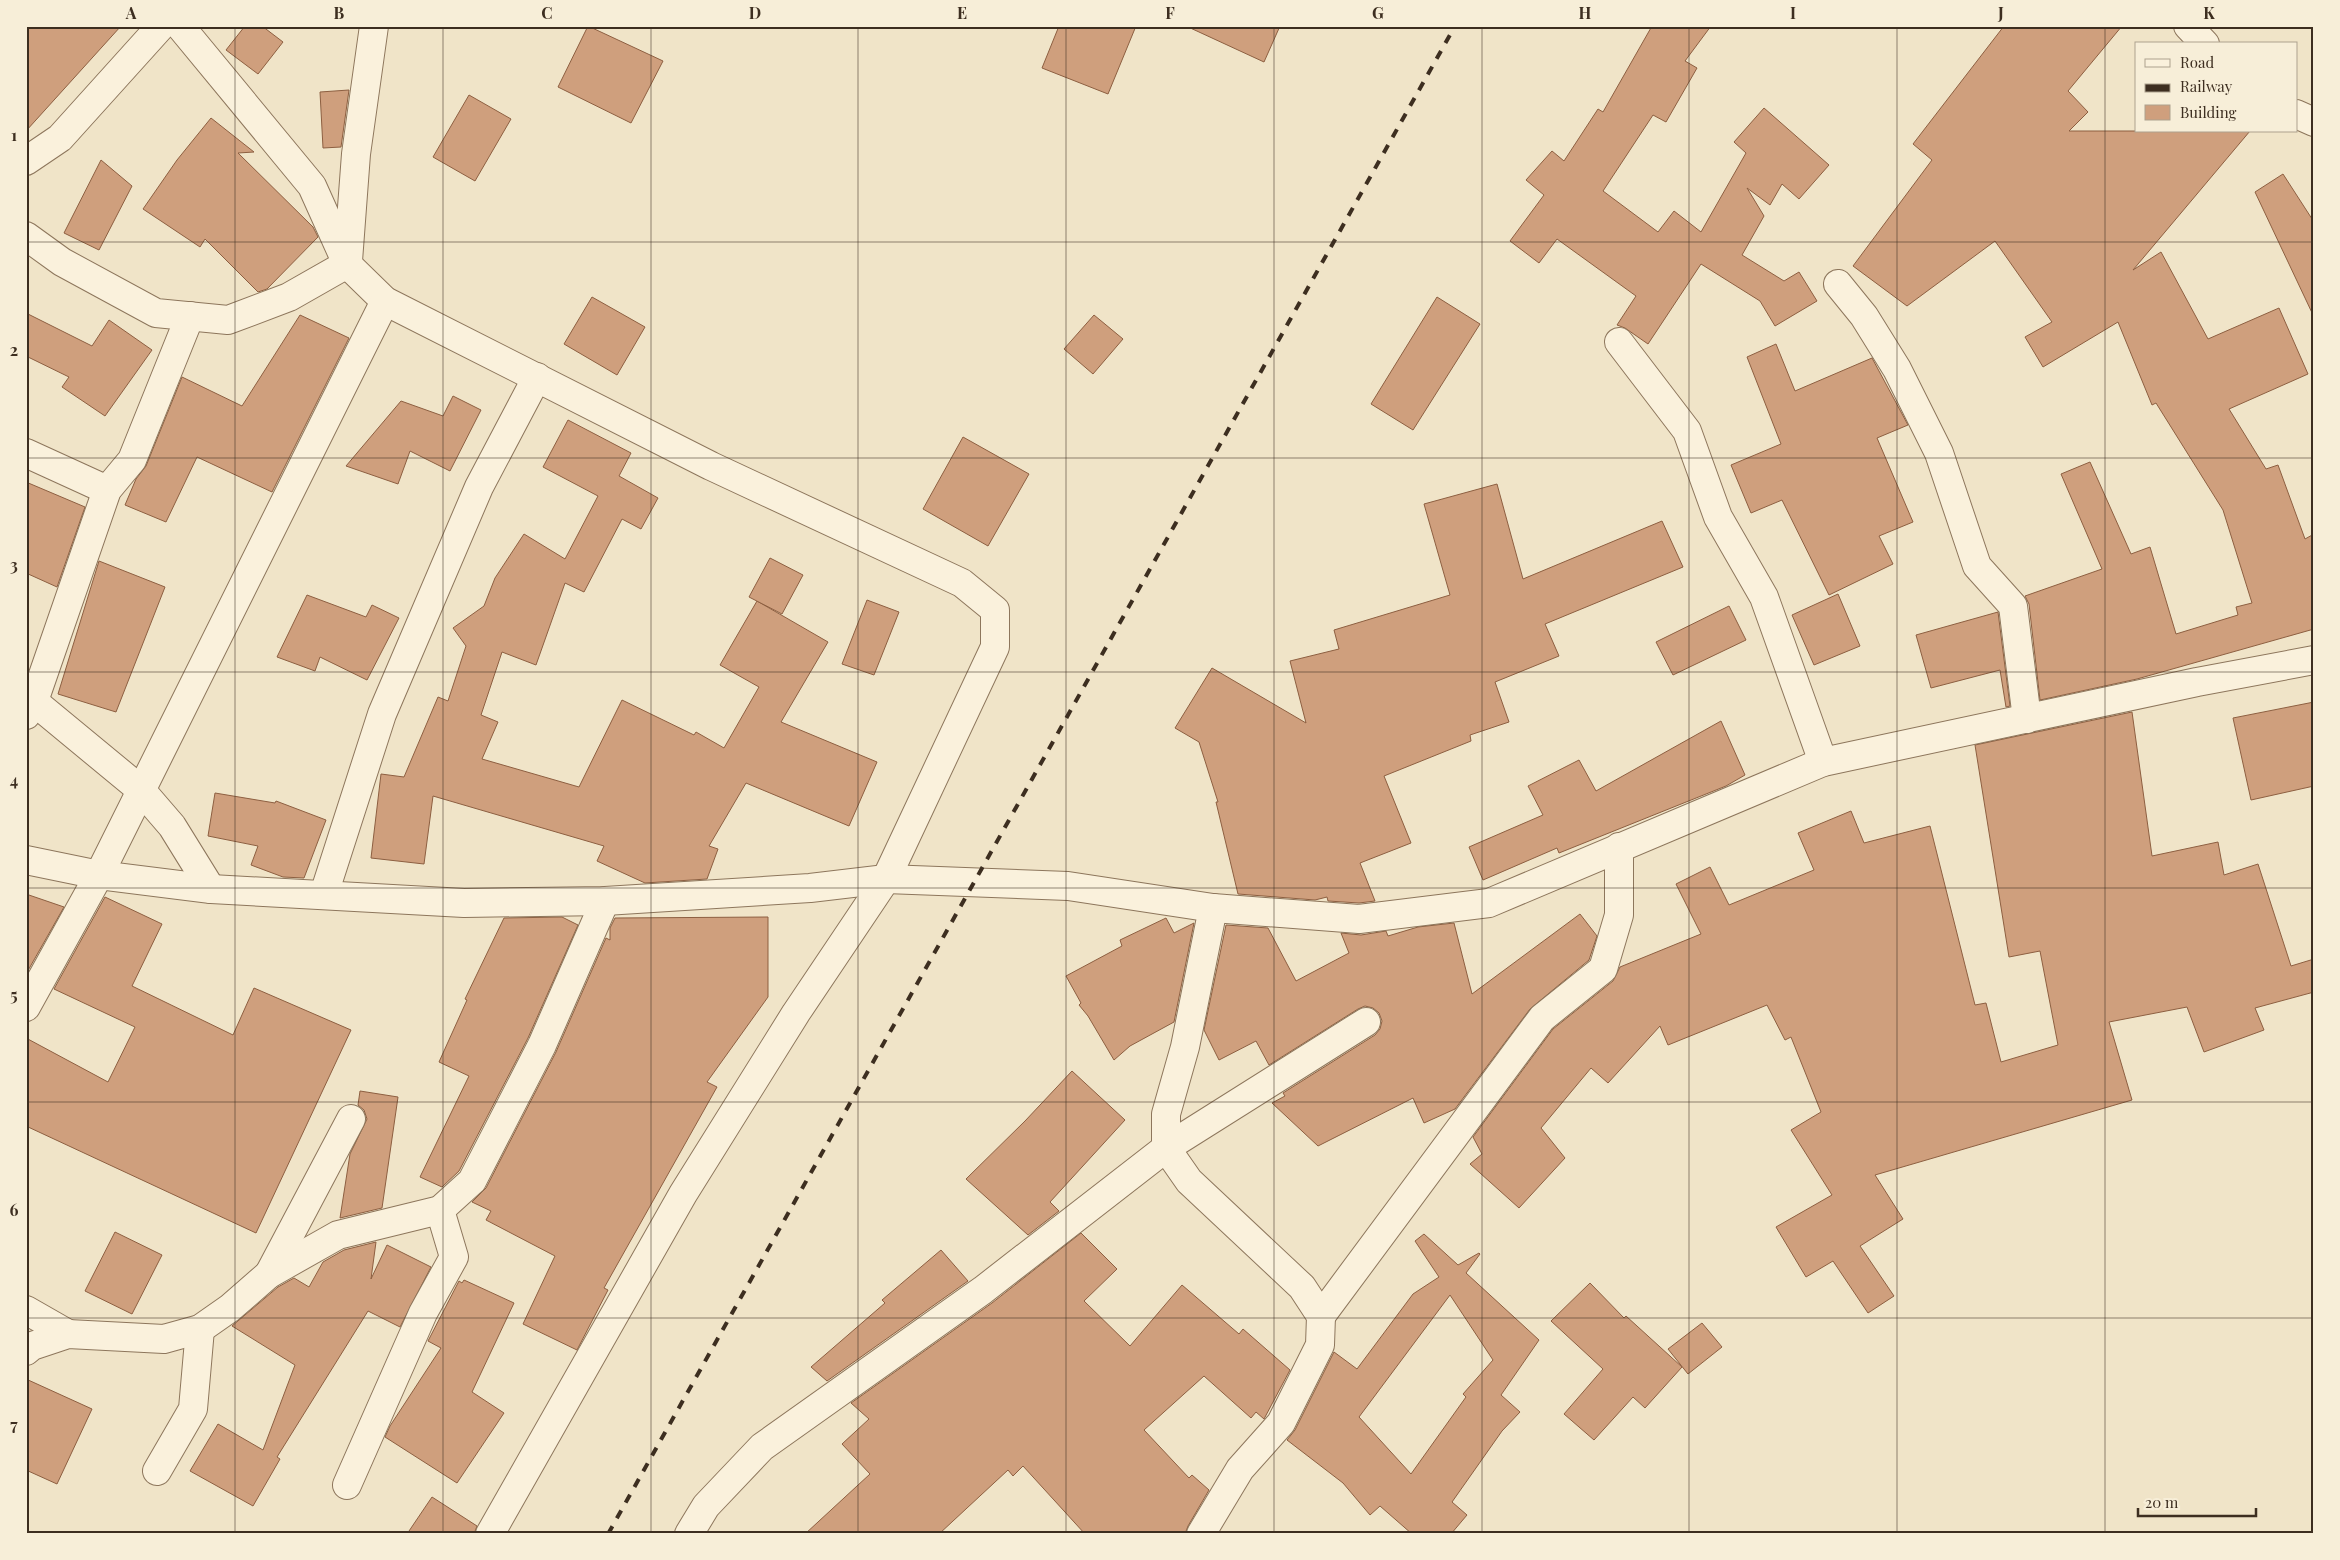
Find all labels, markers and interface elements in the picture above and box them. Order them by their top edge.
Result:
text: A [125,2,137,23]
text: B [334,2,345,23]
text: C [541,2,553,23]
text: D [749,2,761,23]
text: E [957,2,967,23]
text: F [1165,2,1175,23]
text: G [1372,2,1384,23]
text: H [1579,2,1592,23]
text: I [1790,2,1796,23]
text: J [1997,2,2004,23]
text: K [2203,2,2215,23]
legend [2135,42,2298,132]
text: Road [2180,52,2214,72]
text: Railway [2180,76,2233,96]
text: Building [2180,102,2237,122]
text: 1 [11,124,17,145]
text: 2 [10,339,18,360]
text: 3 [10,554,18,575]
text: 4 [10,769,18,790]
text: 5 [10,984,18,1005]
text: 6 [10,1199,19,1220]
text: 7 [10,1414,18,1435]
scale bar [2138,1485,2255,1517]
text: 20 m [2145,1492,2179,1512]

